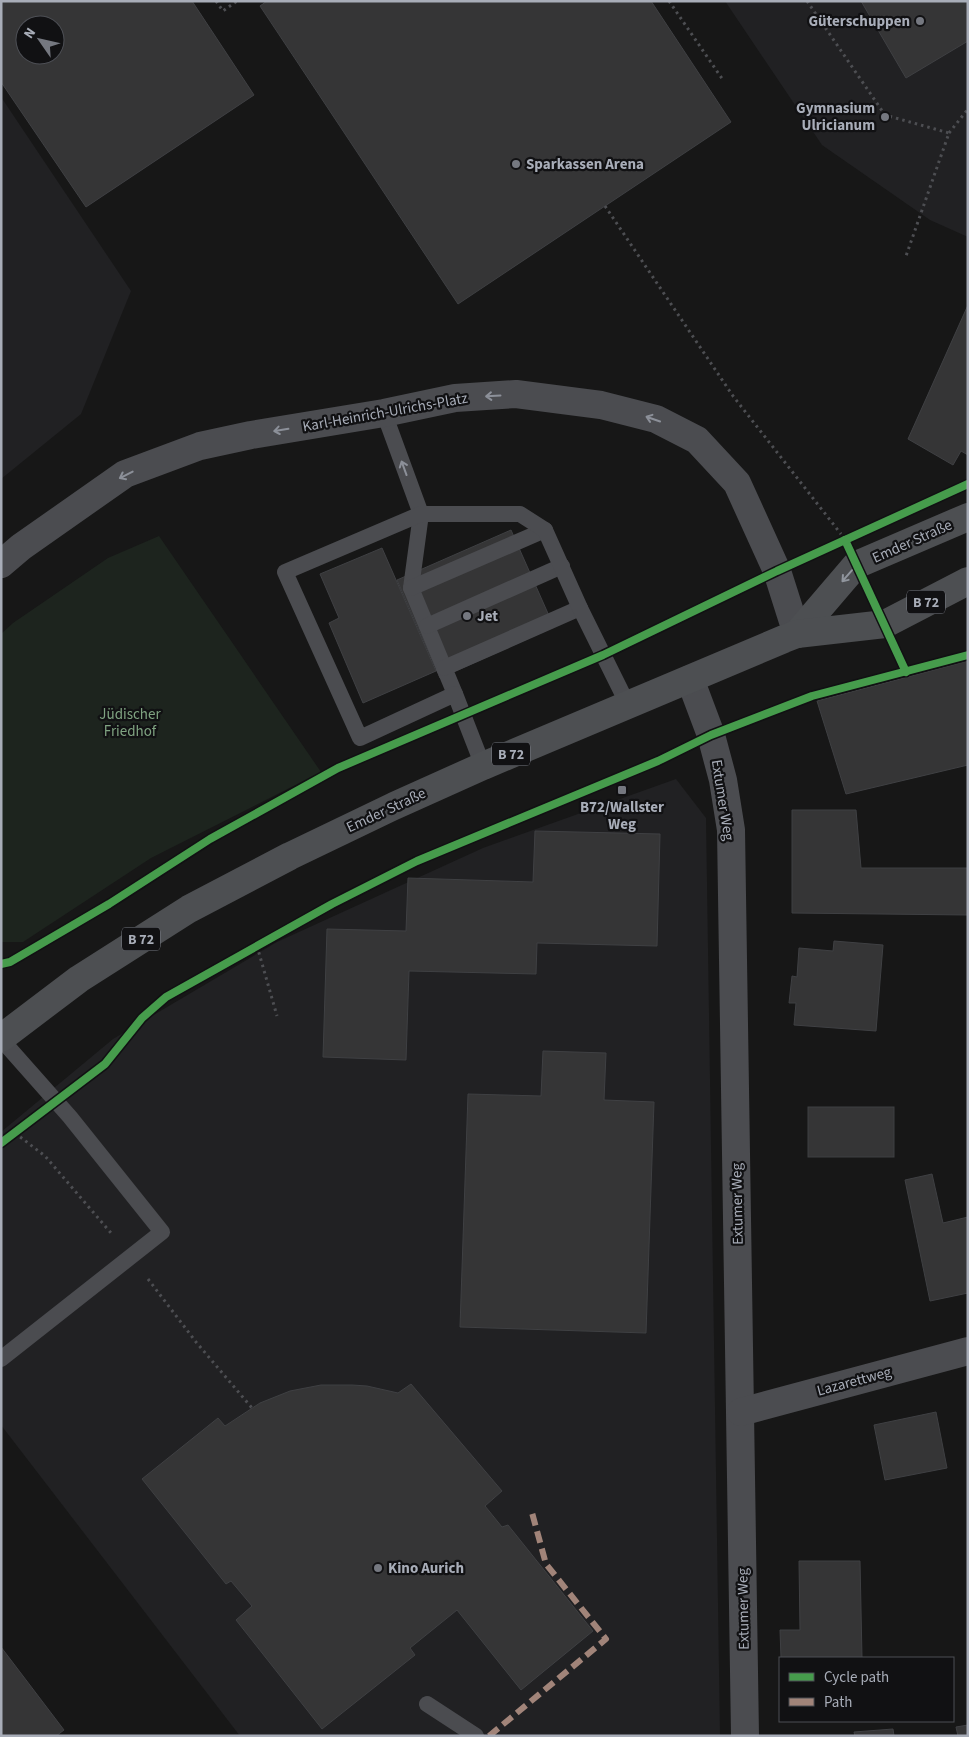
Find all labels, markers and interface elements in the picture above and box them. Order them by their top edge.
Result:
place label: Güterschuppen [809,11,910,32]
north arrow [15,15,65,65]
marker: Güterschuppen [914,15,926,27]
text: N [19,24,41,43]
place label: Gymnasium Ulricianum [796,98,875,136]
marker: Gymnasium Ulricianum [879,111,891,123]
place label: Sparkassen Arena [526,154,644,175]
marker: Sparkassen Arena [510,158,522,170]
street label: Karl-Heinrich-Ulrichs-Platz [301,388,469,437]
one-way arrow [486,391,502,400]
one-way arrow [646,414,662,423]
one-way arrow [274,426,290,436]
one-way arrow [399,461,408,477]
one-way arrow [119,471,134,480]
street label: Emder Straße [869,514,956,568]
one-way arrow [841,570,853,583]
road number: B 72 [907,590,945,614]
place label: Jet [477,606,498,627]
marker: Jet [461,610,473,622]
park label: Jüdischer Friedhof [99,704,161,742]
road number: B 72 [492,742,530,766]
street label: Extumer Weg [706,758,739,843]
street label: Emder Straße [343,783,429,838]
marker: B72/Wallster Weg [616,784,628,796]
place label: B72/Wallster Weg [580,797,664,835]
road number: B 72 [122,928,160,951]
street label: Extumer Weg [726,1163,749,1245]
street label: Lazarettweg [815,1361,894,1401]
place label: Kino Aurich [388,1558,464,1579]
marker: Kino Aurich [372,1562,384,1574]
street label: Extumer Weg [732,1568,755,1650]
legend [779,1657,954,1722]
text: Cycle path [824,1667,889,1688]
text: Path [824,1692,852,1713]

